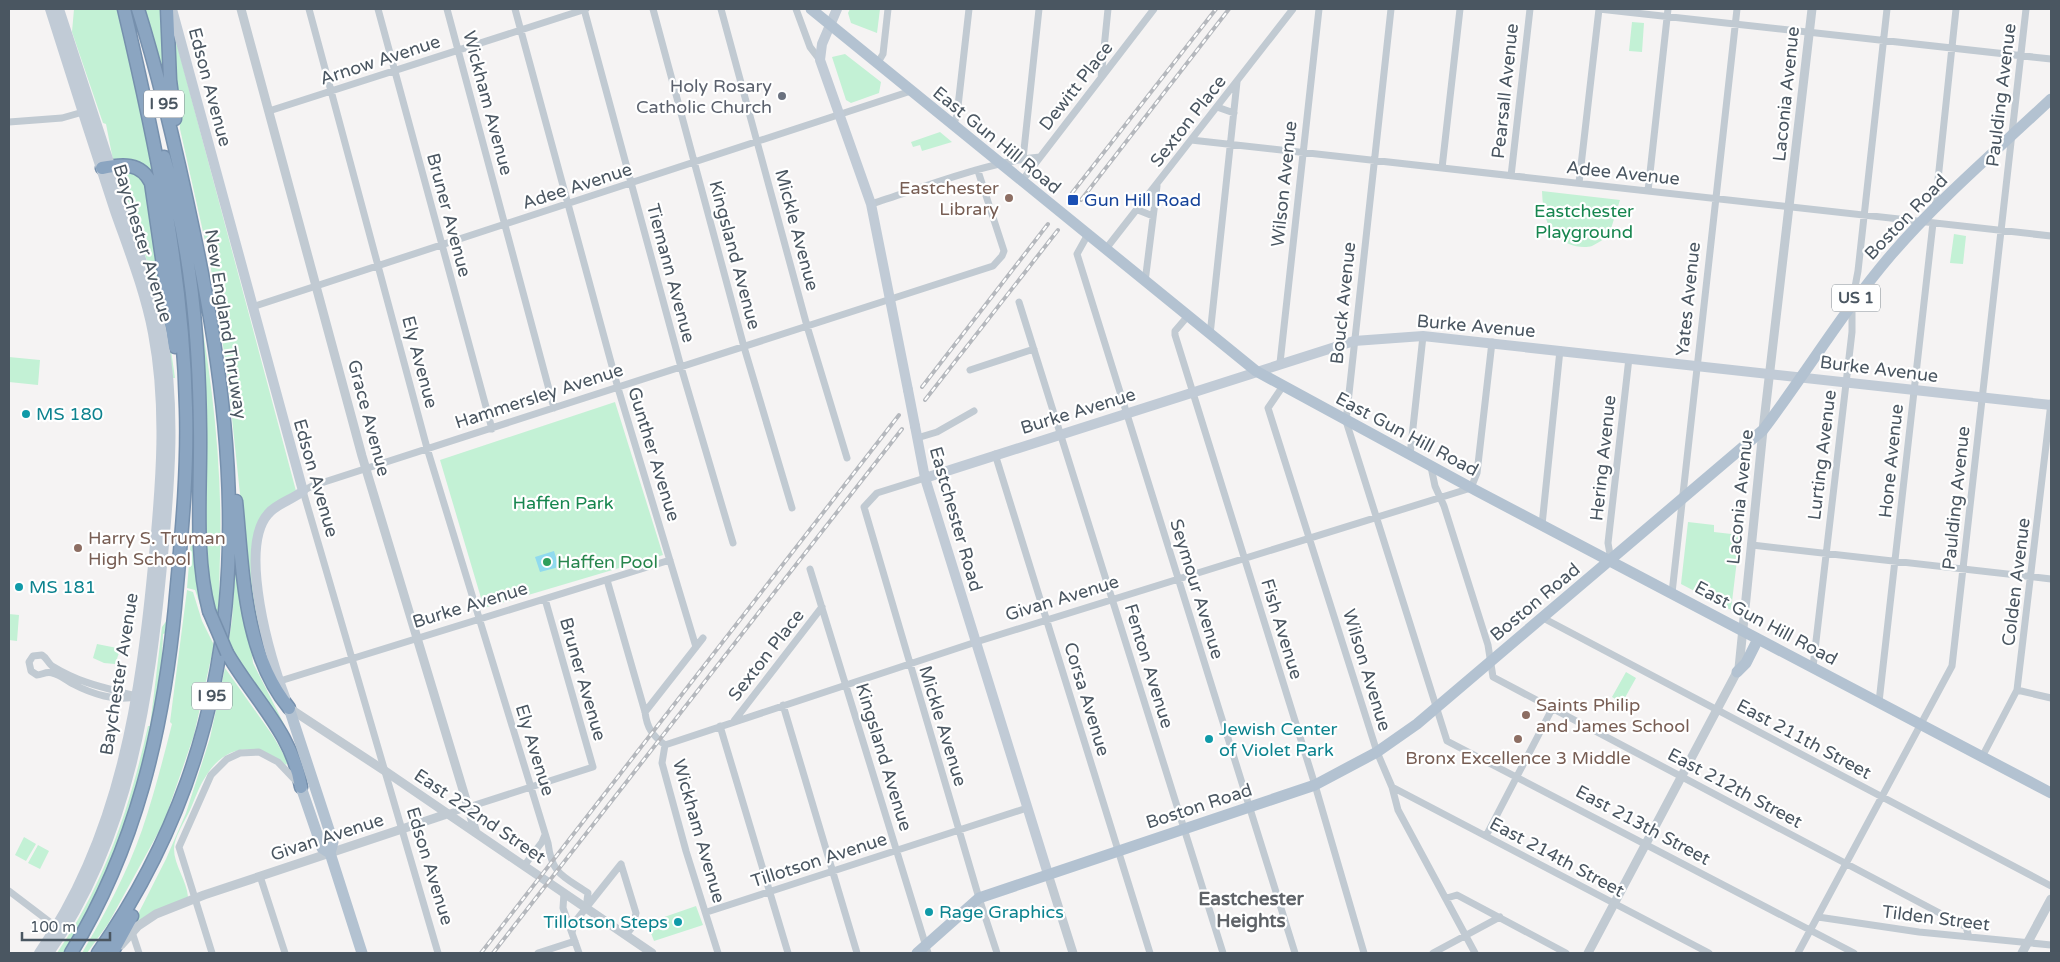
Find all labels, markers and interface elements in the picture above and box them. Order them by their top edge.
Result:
street label: Pearsall Avenue [1487,22,1523,160]
street label: Paulding Avenue [1981,22,2021,168]
street label: Edson Avenue [184,25,236,149]
street label: Laconia Avenue [1768,25,1804,163]
street label: Wickham Avenue [458,28,518,178]
street label: Arnow Avenue [317,30,443,90]
street label: Dewitt Place [1034,37,1118,135]
street label: Sexton Place [1145,71,1231,171]
place label: Holy Rosary Catholic Church [636,75,772,118]
street label: East Gun Hill Road [928,82,1066,198]
road number: I 95 [144,90,184,118]
marker: Holy Rosary Catholic Church [776,90,788,102]
street label: Wilson Avenue [1266,120,1302,248]
street label: Bruner Avenue [422,151,476,279]
street label: Adee Avenue [1565,156,1681,190]
street label: Adee Avenue [519,158,635,214]
street label: Baychester Avenue [108,161,178,325]
street label: Mickle Avenue [770,167,824,293]
street label: Boston Road [1860,170,1952,264]
place label: Eastchester Library [899,177,999,220]
street label: Kingsland Avenue [705,178,765,332]
place label: Gun Hill Road [1084,189,1201,211]
marker: Eastchester Library [1003,192,1015,204]
marker: Gun Hill Road [1066,193,1080,207]
park label: Eastchester Playground [1534,200,1634,243]
street label: Tiemann Avenue [642,201,700,345]
street label: New England Thruway [200,227,252,421]
street label: Bouck Avenue [1326,241,1360,365]
street label: Yates Avenue [1671,241,1705,357]
road number: US 1 [1832,284,1880,312]
street label: Burke Avenue [1416,310,1536,342]
street label: Ely Avenue [397,313,443,411]
street label: Burke Avenue [1819,351,1939,387]
street label: Grace Avenue [343,357,395,479]
street label: Hammersley Avenue [452,358,626,434]
street label: Burke Avenue [1018,383,1138,439]
street label: Gunther Avenue [623,384,685,524]
street label: East Gun Hill Road [1332,387,1482,481]
street label: Lurting Avenue [1803,389,1841,521]
street label: Hering Avenue [1585,394,1621,522]
place label: MS 180 [36,403,103,425]
street label: Hone Avenue [1874,403,1908,519]
marker: MS 180 [20,408,32,420]
street label: Edson Avenue [289,416,343,540]
street label: Paulding Avenue [1938,425,1974,571]
street label: Laconia Avenue [1722,428,1758,566]
street label: Eastchester Road [925,444,987,594]
park label: Haffen Park [512,492,614,514]
street label: Seymour Avenue [1165,516,1229,662]
street label: Colden Avenue [1997,517,2035,647]
place label: Harry S. Truman High School [88,527,226,570]
marker: Harry S. Truman High School [72,542,84,554]
place label: Haffen Pool [557,551,658,573]
marker: Haffen Pool [541,556,553,568]
street label: Boston Road [1486,558,1584,646]
street label: Givan Avenue [1002,570,1122,626]
place label: MS 181 [29,576,96,598]
street label: Fish Avenue [1256,576,1308,682]
street label: East Gun Hill Road [1691,576,1841,670]
street label: Burke Avenue [410,577,530,633]
marker: MS 181 [13,581,25,593]
street label: Baychester Avenue [95,591,143,757]
street label: Fenton Avenue [1120,601,1178,731]
street label: Sexton Place [723,605,809,705]
street label: Wilson Avenue [1338,606,1396,734]
street label: Bruner Avenue [555,615,611,743]
street label: Corsa Avenue [1059,639,1115,759]
street label: Mickle Avenue [914,663,972,789]
street label: Kingsland Avenue [851,680,917,834]
road number: I 95 [192,682,232,709]
place label: Saints Philip and James School [1536,694,1690,737]
street label: East 211th Street [1733,694,1875,784]
street label: Ely Avenue [511,701,559,799]
marker: Saints Philip and James School [1520,709,1532,721]
place label: Jewish Center of Violet Park [1219,718,1338,761]
marker: Jewish Center of Violet Park [1203,733,1215,745]
marker: Bronx Excellence 3 Middle [1512,733,1524,745]
street label: East 212th Street [1664,743,1806,833]
place label: Bronx Excellence 3 Middle [1405,747,1631,769]
street label: Wickham Avenue [668,757,730,905]
street label: East 222nd Street [410,764,550,868]
street label: Boston Road [1143,778,1255,834]
street label: East 213th Street [1572,780,1714,870]
street label: Edson Avenue [402,804,458,928]
street label: Givan Avenue [268,808,386,866]
street label: East 214th Street [1486,812,1628,902]
street label: Tillotson Avenue [748,828,890,892]
district label: Eastchester Heights [1198,888,1304,933]
street label: Tilden Street [1881,900,1991,936]
place label: Rage Graphics [939,901,1064,923]
marker: Rage Graphics [923,906,935,918]
scale bar [22,910,110,942]
place label: Tillotson Steps [543,911,668,933]
marker: Tillotson Steps [672,916,684,928]
text: 100 m [30,918,76,936]

